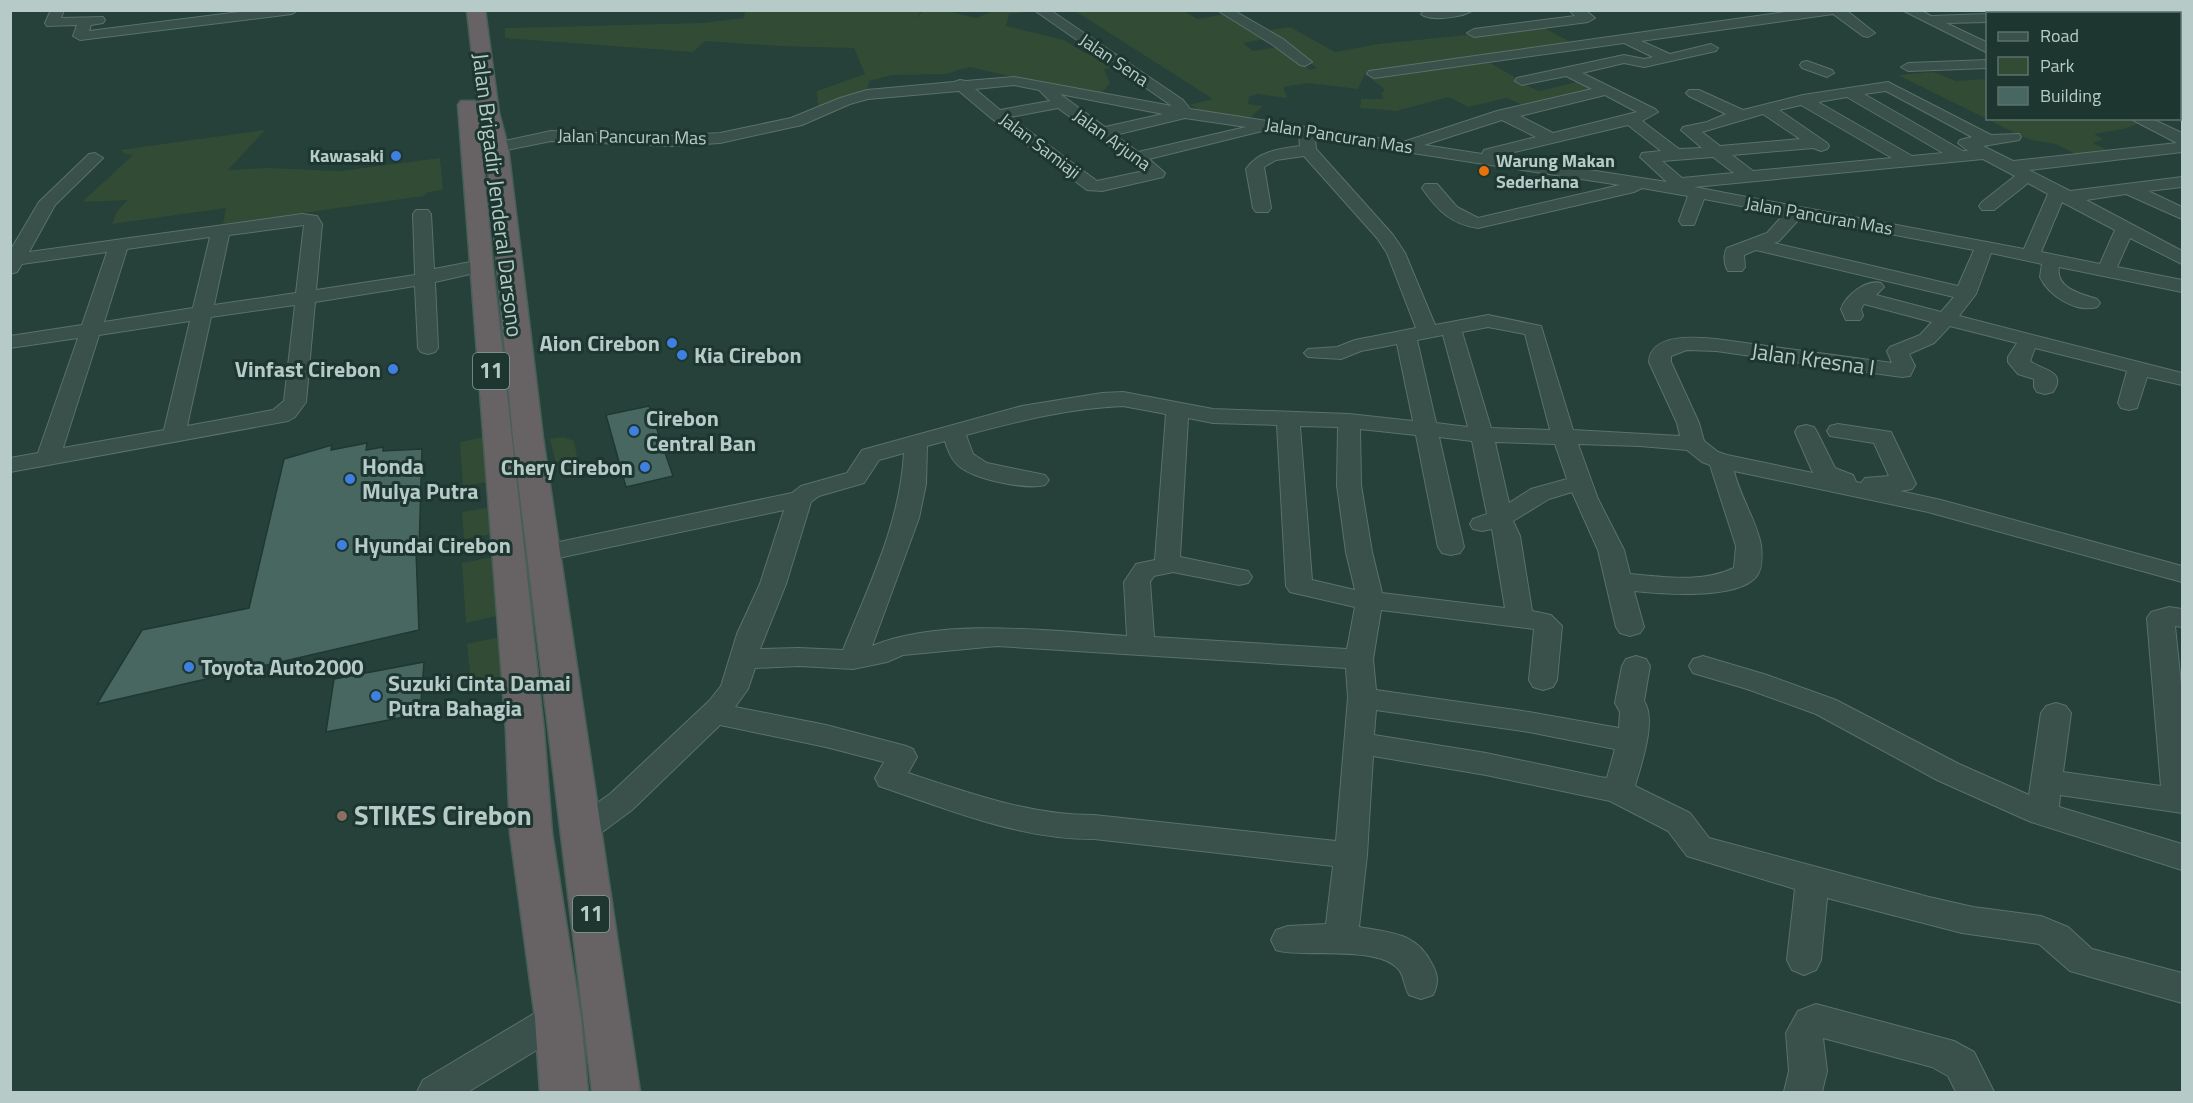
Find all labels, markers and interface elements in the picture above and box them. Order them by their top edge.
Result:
legend [1986,12,2181,120]
text: Road [2040,22,2079,49]
street label: Jalan Sena [1074,26,1154,93]
street label: Jalan Brigadir Jenderal Darsono [464,51,532,339]
text: Park [2040,52,2075,79]
text: Building [2040,82,2101,109]
street label: Jalan Arjuna [1068,102,1157,177]
street label: Jalan Samiaji [994,106,1087,185]
street label: Jalan Pancuran Mas [1263,111,1415,161]
street label: Jalan Pancuran Mas [557,122,707,151]
place label: Kawasaki [310,142,384,169]
place label: Warung Makan Sederhana [1496,147,1615,195]
marker: Kawasaki [389,149,403,163]
marker: Warung Makan Sederhana [1477,164,1491,178]
street label: Jalan Pancuran Mas [1743,189,1895,242]
place label: Aion Cirebon [540,326,660,360]
street label: Jalan Kresna I [1749,334,1877,384]
marker: Aion Cirebon [665,336,679,350]
place label: Kia Cirebon [694,338,802,372]
marker: Kia Cirebon [675,348,689,362]
place label: Vinfast Cirebon [235,352,381,386]
road number: 11 [473,353,509,389]
marker: Vinfast Cirebon [386,362,400,376]
place label: Cirebon Central Ban [646,401,756,460]
marker: Cirebon Central Ban [627,424,641,438]
place label: Honda Mulya Putra [362,449,478,508]
place label: Chery Cirebon [501,450,633,484]
marker: Chery Cirebon [638,460,652,474]
marker: Honda Mulya Putra [343,472,357,486]
place label: Hyundai Cirebon [354,528,511,562]
marker: Hyundai Cirebon [335,538,349,552]
place label: Toyota Auto2000 [201,650,364,684]
marker: Toyota Auto2000 [182,660,196,674]
place label: Suzuki Cinta Damai Putra Bahagia [388,666,571,725]
marker: Suzuki Cinta Damai Putra Bahagia [369,689,383,703]
place label: STIKES Cirebon [354,794,532,835]
marker: STIKES Cirebon [335,809,349,823]
road number: 11 [573,896,609,932]

